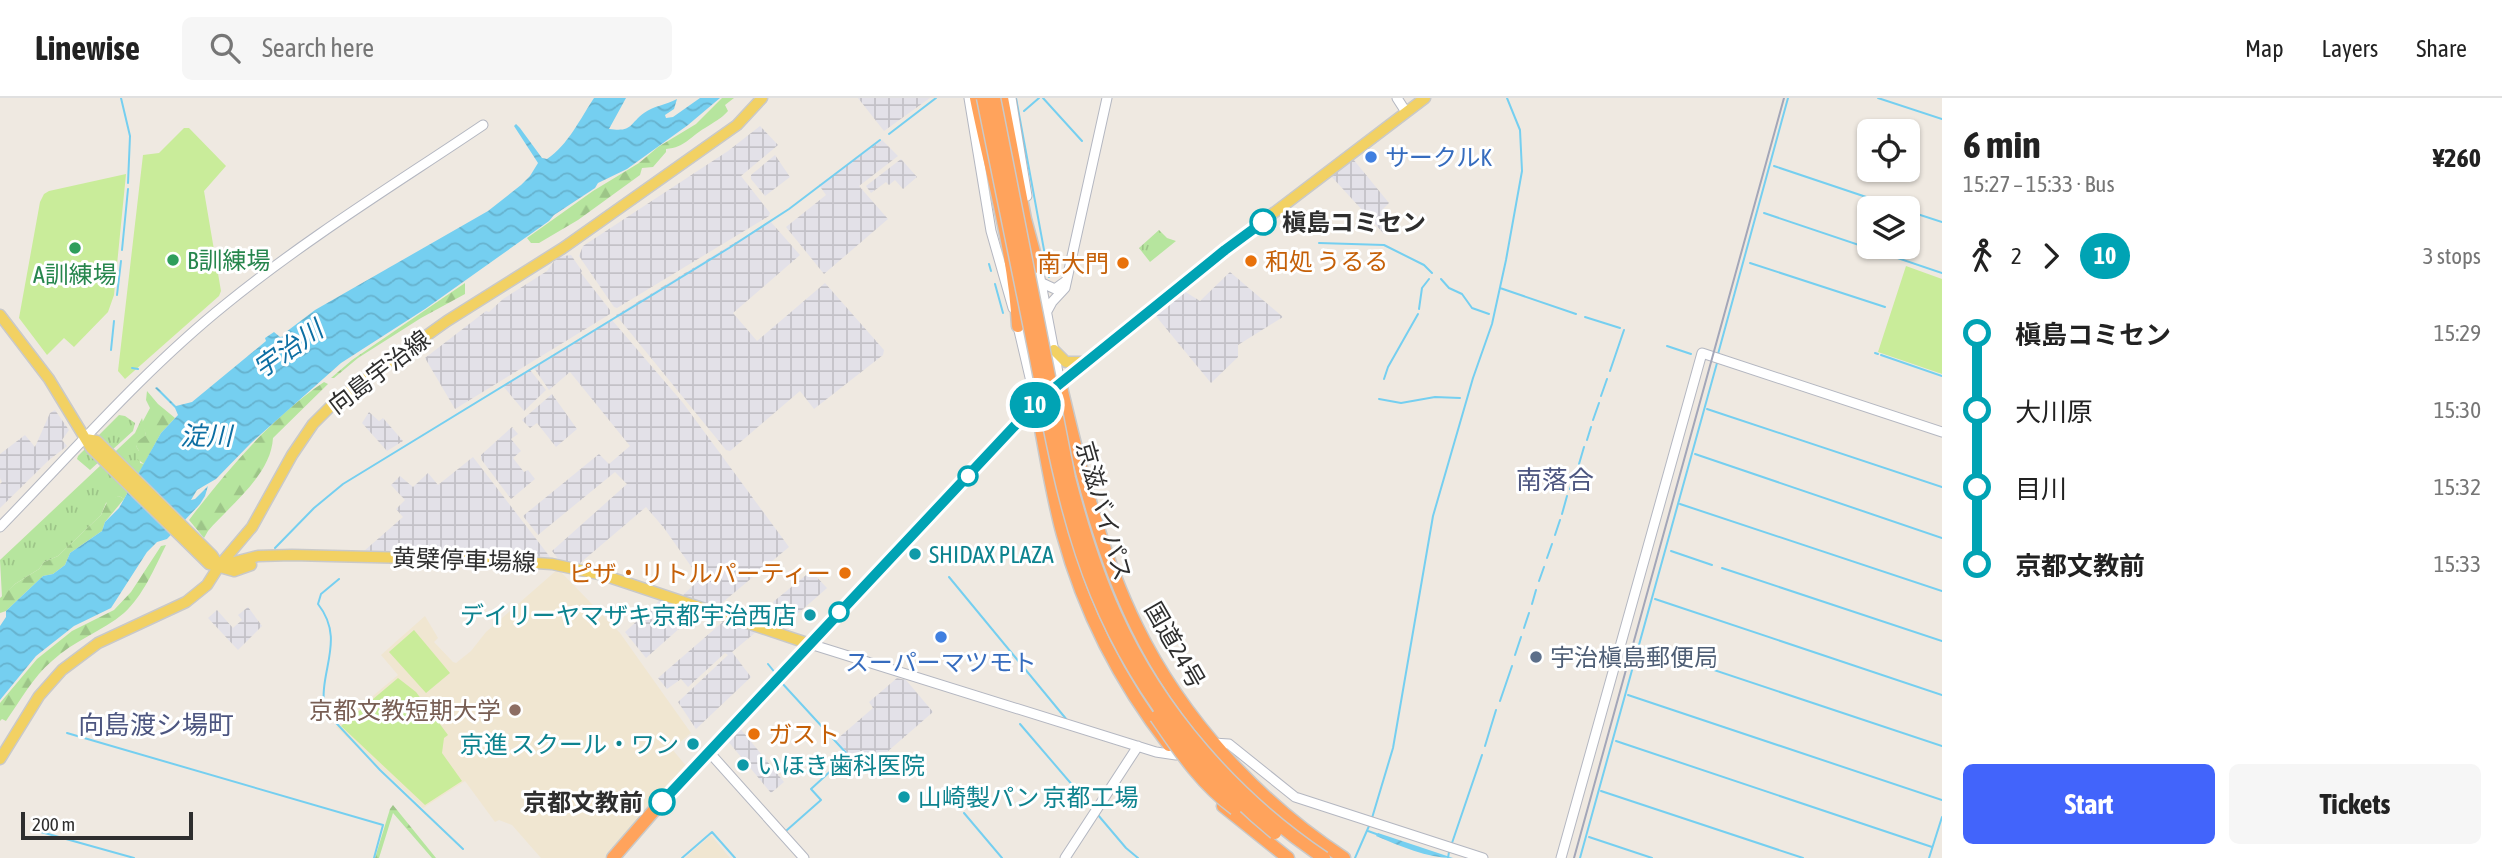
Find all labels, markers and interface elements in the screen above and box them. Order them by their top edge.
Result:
search box [182,17,672,80]
text: Linewise [35,29,140,67]
icon: search [206,29,244,67]
text: Search here [262,33,374,63]
text: Map [2245,35,2284,62]
text: Layers [2322,35,2378,62]
text: Share [2416,35,2467,62]
map controls [1857,119,1920,259]
button: locate [1857,119,1920,182]
text: 6 min [1963,123,2041,166]
text: ¥260 [2433,143,2481,173]
place label: サークルK [1385,144,1492,171]
marker: サークルK [1363,149,1379,165]
text: 15:27 – 15:33 · Bus [1963,171,2115,197]
button: layers [1857,196,1920,259]
marker: 槇島コミセン [1250,209,1276,235]
place label: 槇島コミセン [1282,209,1426,236]
icon: walk [1963,237,2001,275]
icon: forward [2032,237,2070,275]
marker: A訓練場 [67,240,83,256]
text: 10 [2094,242,2116,269]
text: 2 [2011,243,2022,269]
text: 3 stops [2423,243,2481,269]
place label: B訓練場 [187,247,270,274]
place label: 和処 うるる [1265,248,1388,275]
place label: 南大門 [1037,250,1109,277]
marker: B訓練場 [165,252,181,268]
marker: 和処 うるる [1243,253,1259,269]
marker: 南大門 [1115,255,1131,271]
place label: A訓練場 [33,261,117,288]
water label: 宇治川 [247,313,331,384]
text: 槇島コミセン [2015,320,2171,350]
text: 15:29 [2434,320,2481,346]
street label: 向島宇治線 [323,325,435,419]
line badge: 10 [1004,382,1066,428]
text: 10 [1024,391,1046,418]
text: 大川原 [2015,397,2093,427]
text: 15:30 [2434,397,2481,423]
water label: 淀川 [180,421,235,451]
street label: 京滋バイパス [1071,438,1137,584]
district label: 南落合 [1516,465,1594,495]
unlabelled marker [958,466,978,486]
text: 目川 [2015,474,2067,504]
text: 15:32 [2434,474,2481,500]
place label: SHIDAX PLAZA [929,541,1054,568]
street label: 黄檗停車場線 [392,544,536,576]
marker: SHIDAX PLAZA [907,546,923,562]
text: 京都文教前 [2015,551,2145,581]
text: 15:33 [2434,551,2481,577]
place label: ピザ・リトルパーティー [568,560,831,587]
marker: ピザ・リトルパーティー [837,565,853,581]
street label: 国道24号 [1140,597,1210,693]
place label: デイリーヤマザキ京都宇治西店 [460,602,796,629]
unlabelled marker [829,602,849,622]
marker: デイリーヤマザキ京都宇治西店 [802,607,818,623]
marker: スーパーマツモト [933,629,949,645]
place label: 宇治槇島郵便局 [1550,644,1718,671]
place label: スーパーマツモト [845,649,1037,676]
marker: 宇治槇島郵便局 [1528,649,1544,665]
place label: 京都文教短期大学 [309,697,501,724]
marker: 京都文教短期大学 [507,702,523,718]
district label: 向島渡シ場町 [78,710,234,740]
place label: ガスト [768,721,840,748]
marker: ガスト [746,726,762,742]
place label: 京進 スクール・ワン [460,731,679,758]
marker: 京進 スクール・ワン [685,736,701,752]
place label: いほき歯科医院 [757,752,925,779]
marker: いほき歯科医院 [735,757,751,773]
button: Start [1963,764,2215,844]
button: Tickets [2229,764,2481,844]
place label: 山崎製パン 京都工場 [918,784,1139,811]
place label: 京都文教前 [523,789,643,816]
marker: 京都文教前 [649,789,675,815]
marker: 山崎製パン 京都工場 [896,789,912,805]
scale bar [21,809,192,841]
text: 200 m [32,813,75,835]

